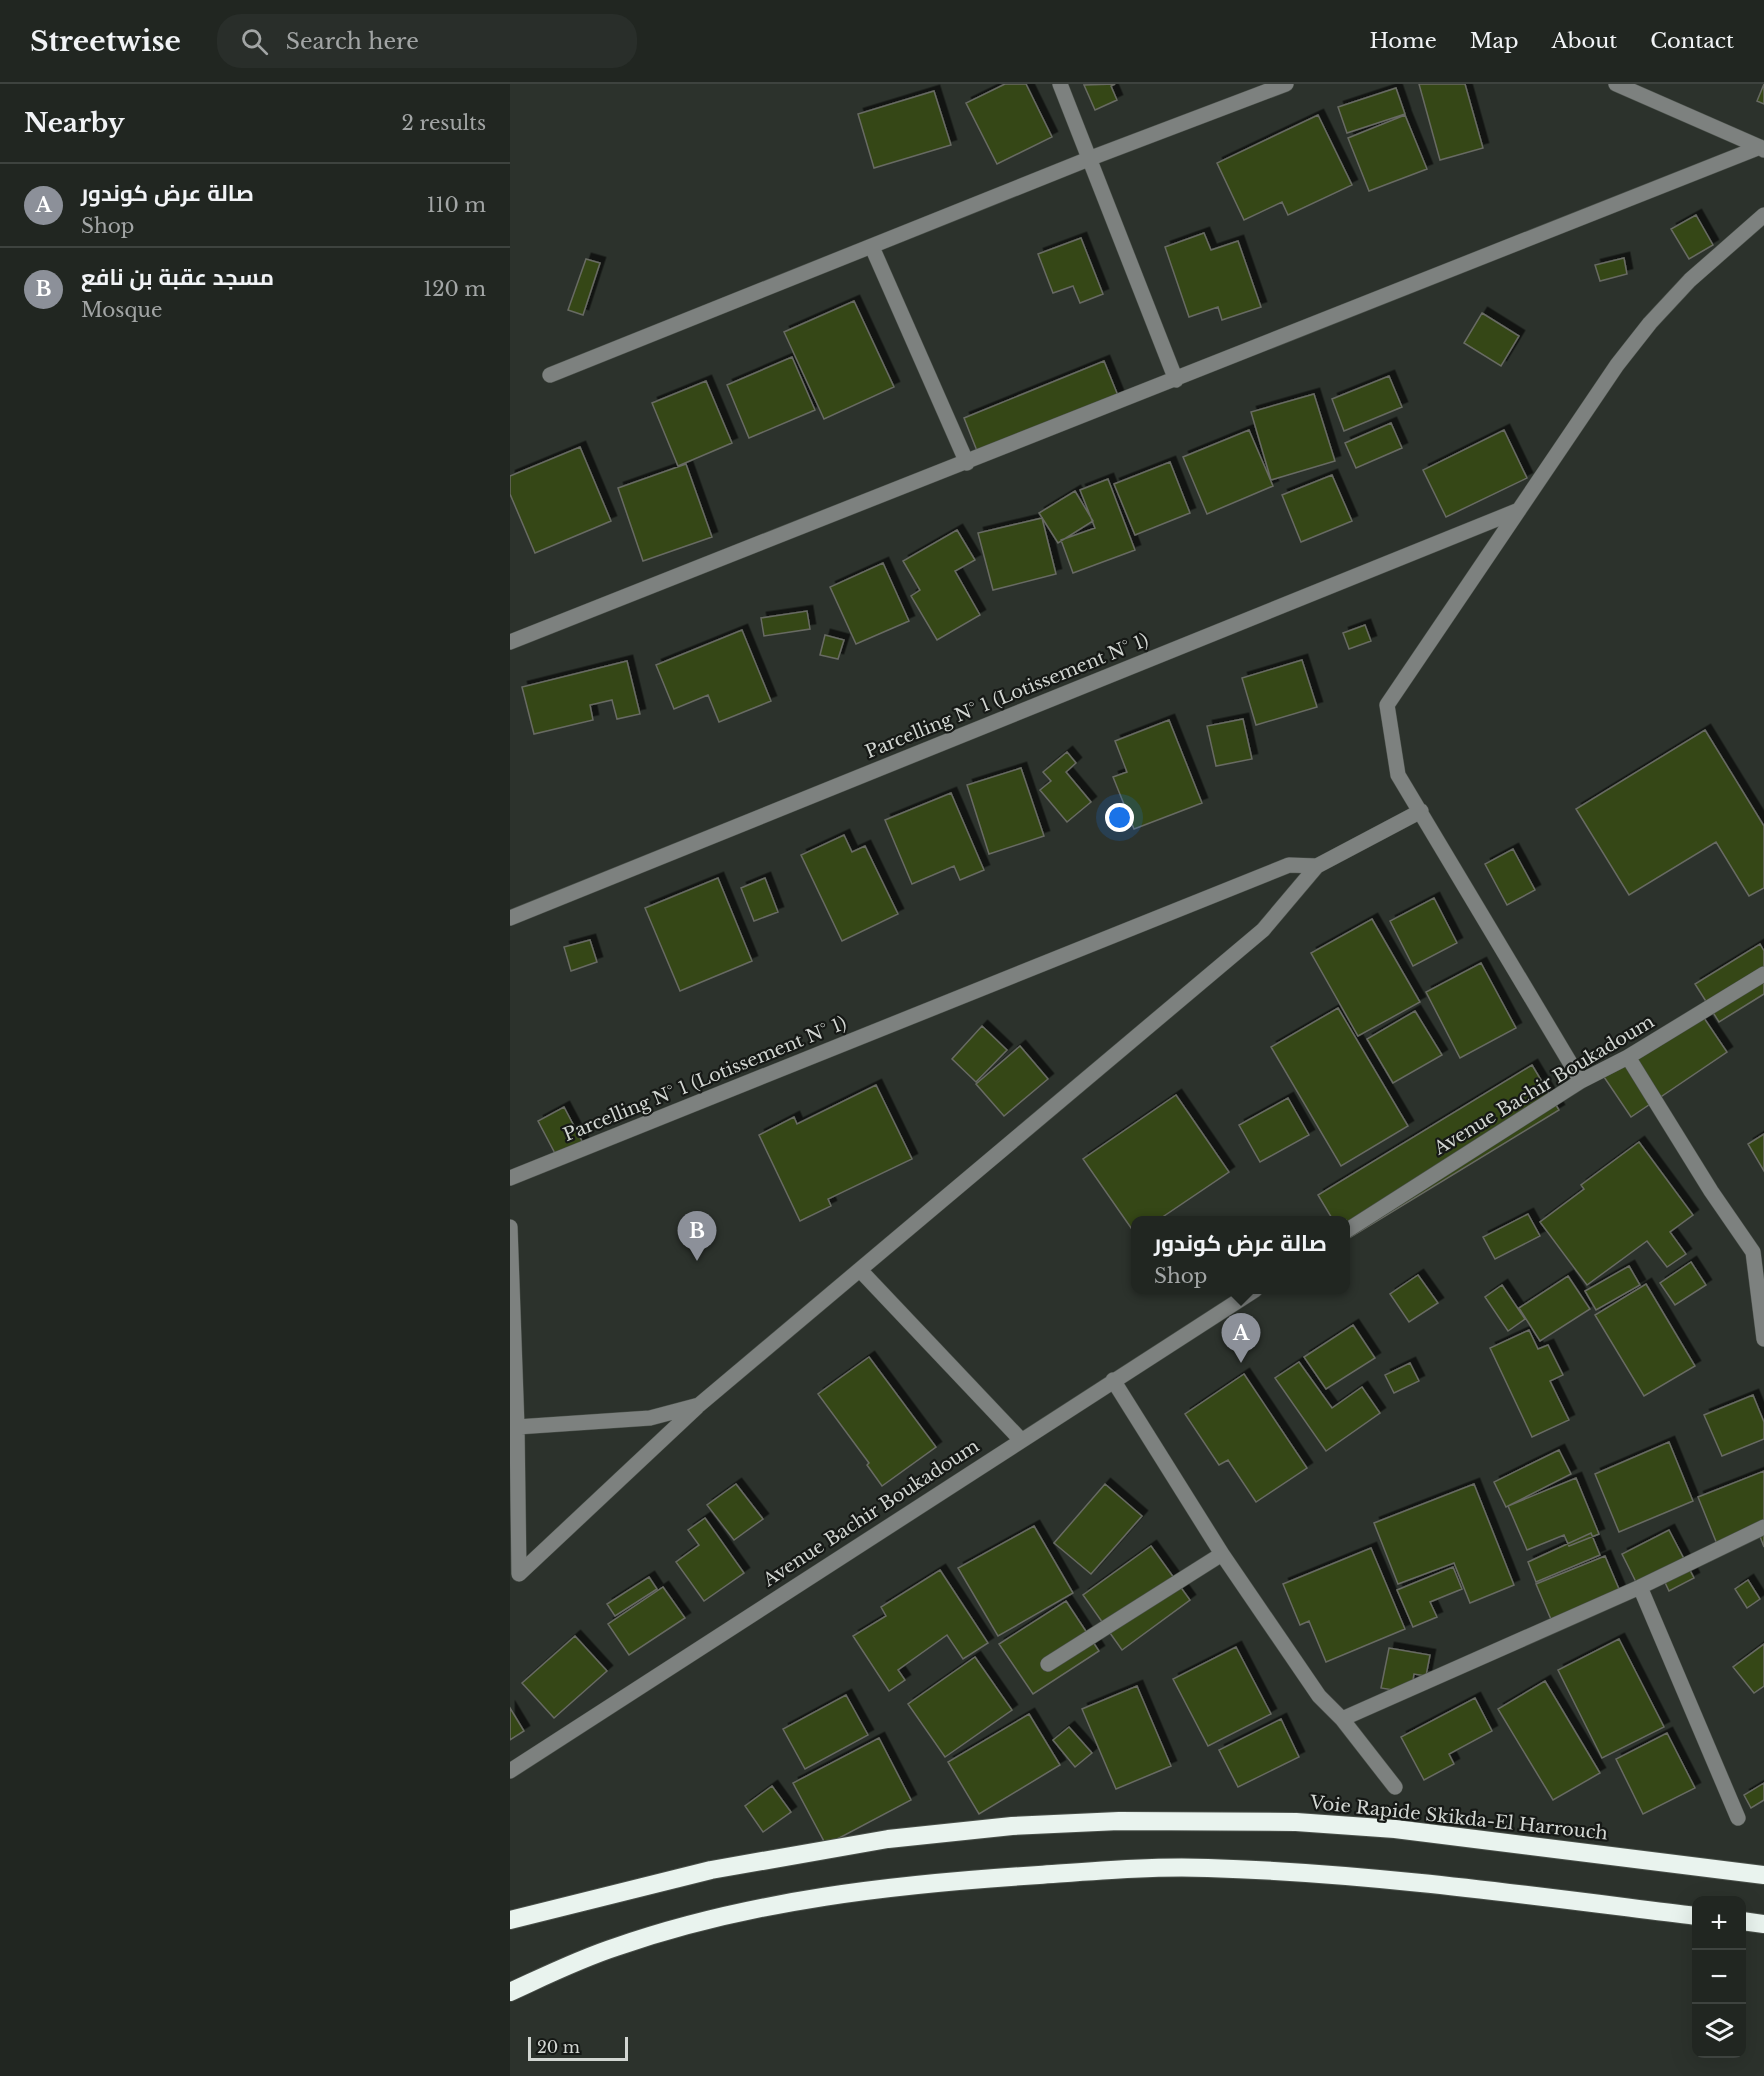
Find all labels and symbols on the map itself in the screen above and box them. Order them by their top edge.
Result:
street label: Parcelling N° 1 (Lotissement N° 1) [862,629,1152,763]
your location [1105,803,1134,832]
street label: Avenue Bachir Boukadoum [1429,1010,1658,1160]
street label: Parcelling N° 1 (Lotissement N° 1) [560,1012,850,1146]
pin: B [678,1212,717,1261]
pin: A [1222,1314,1260,1363]
street label: Avenue Bachir Boukadoum [758,1435,983,1592]
street label: Voie Rapide Skikda-El Harrouch [1308,1791,1609,1845]
scale bar [528,2034,628,2062]

